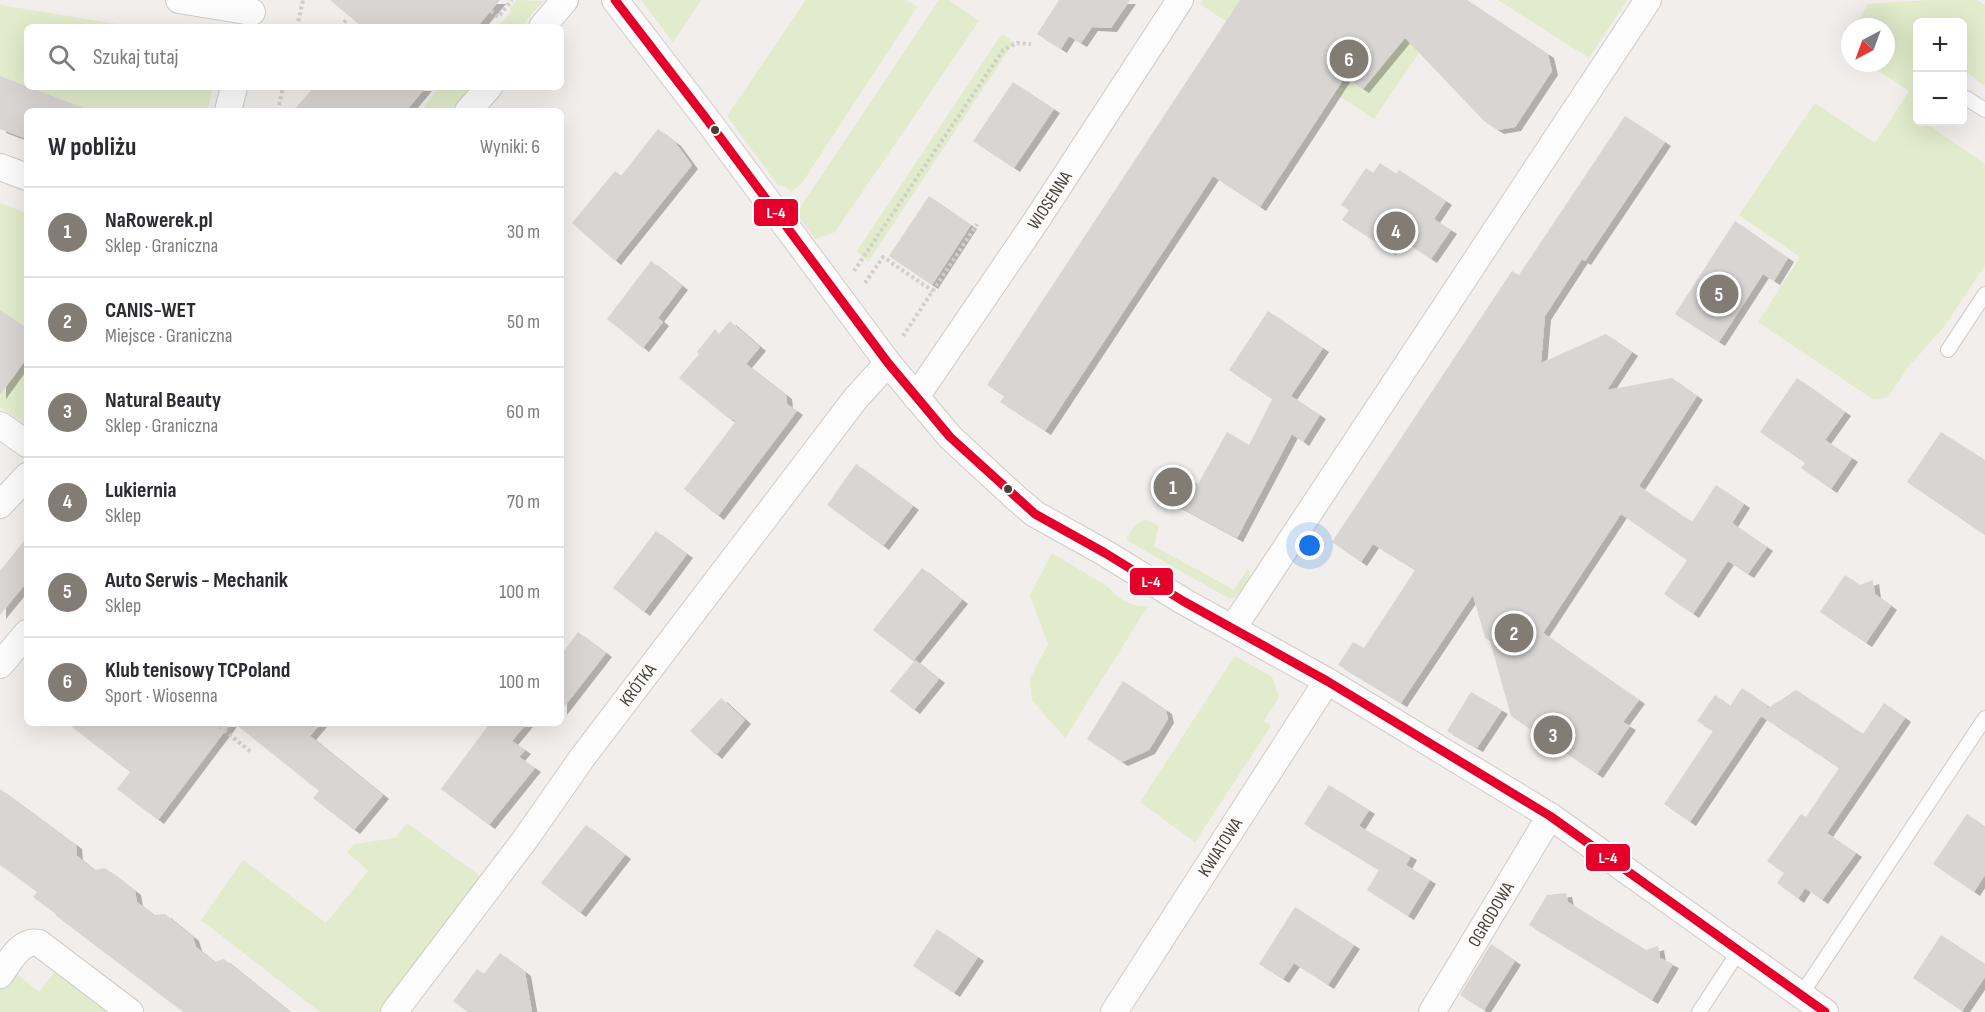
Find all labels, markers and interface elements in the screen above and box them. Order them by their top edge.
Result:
north arrow [1841,18,1895,72]
map controls [1913,18,1967,126]
button: + [1913,18,1967,72]
search box [24,24,564,90]
pin: 6 [1330,36,1368,82]
icon: search [45,41,78,74]
text: Szukaj tutaj [93,44,179,71]
button: − [1913,72,1967,126]
unlabelled marker [709,124,721,136]
text: W pobliżu [48,132,136,163]
text: Wyniki: 6 [480,135,540,159]
street label: WIOSENNA [1023,167,1076,233]
line badge: L-4 [753,198,799,227]
text: L-4 [766,204,786,223]
text: NaRowerek.pl [105,207,213,234]
pin: 4 [1376,208,1416,254]
text: 1 [64,220,71,244]
text: 30 m [507,220,540,244]
text: Sklep · Graniczna [105,234,218,258]
pin: 5 [1700,272,1738,316]
text: CANIS-WET [105,297,196,324]
text: 2 [63,310,72,334]
text: 50 m [507,310,540,334]
text: Miejsce · Graniczna [105,324,232,348]
text: Natural Beauty [105,387,221,414]
text: 3 [63,400,72,424]
text: 60 m [506,400,540,424]
text: Sklep · Graniczna [105,414,218,438]
pin: 1 [1154,464,1192,510]
text: Lukiernia [105,477,176,504]
unlabelled marker [1002,483,1014,495]
text: 4 [63,490,72,514]
text: 70 m [507,490,540,514]
text: Sklep [105,504,141,528]
your location [1295,531,1324,560]
text: Auto Serwis - Mechanik [105,567,288,594]
line badge: L-4 [1129,567,1174,596]
text: L-4 [1141,573,1161,592]
text: 5 [63,580,72,604]
text: 100 m [499,580,540,604]
text: Sklep [105,594,141,618]
pin: 2 [1494,610,1534,656]
text: Klub tenisowy TCPoland [105,657,290,684]
street label: KRÓTKA [615,659,661,710]
text: 6 [63,670,72,694]
text: 100 m [499,670,540,694]
text: Sport · Wiosenna [105,684,218,708]
pin: 3 [1534,712,1572,758]
street label: KWIATOWA [1193,814,1247,880]
line badge: L-4 [1585,843,1631,872]
text: L-4 [1598,849,1618,868]
street label: OGRODOWA [1463,878,1518,950]

